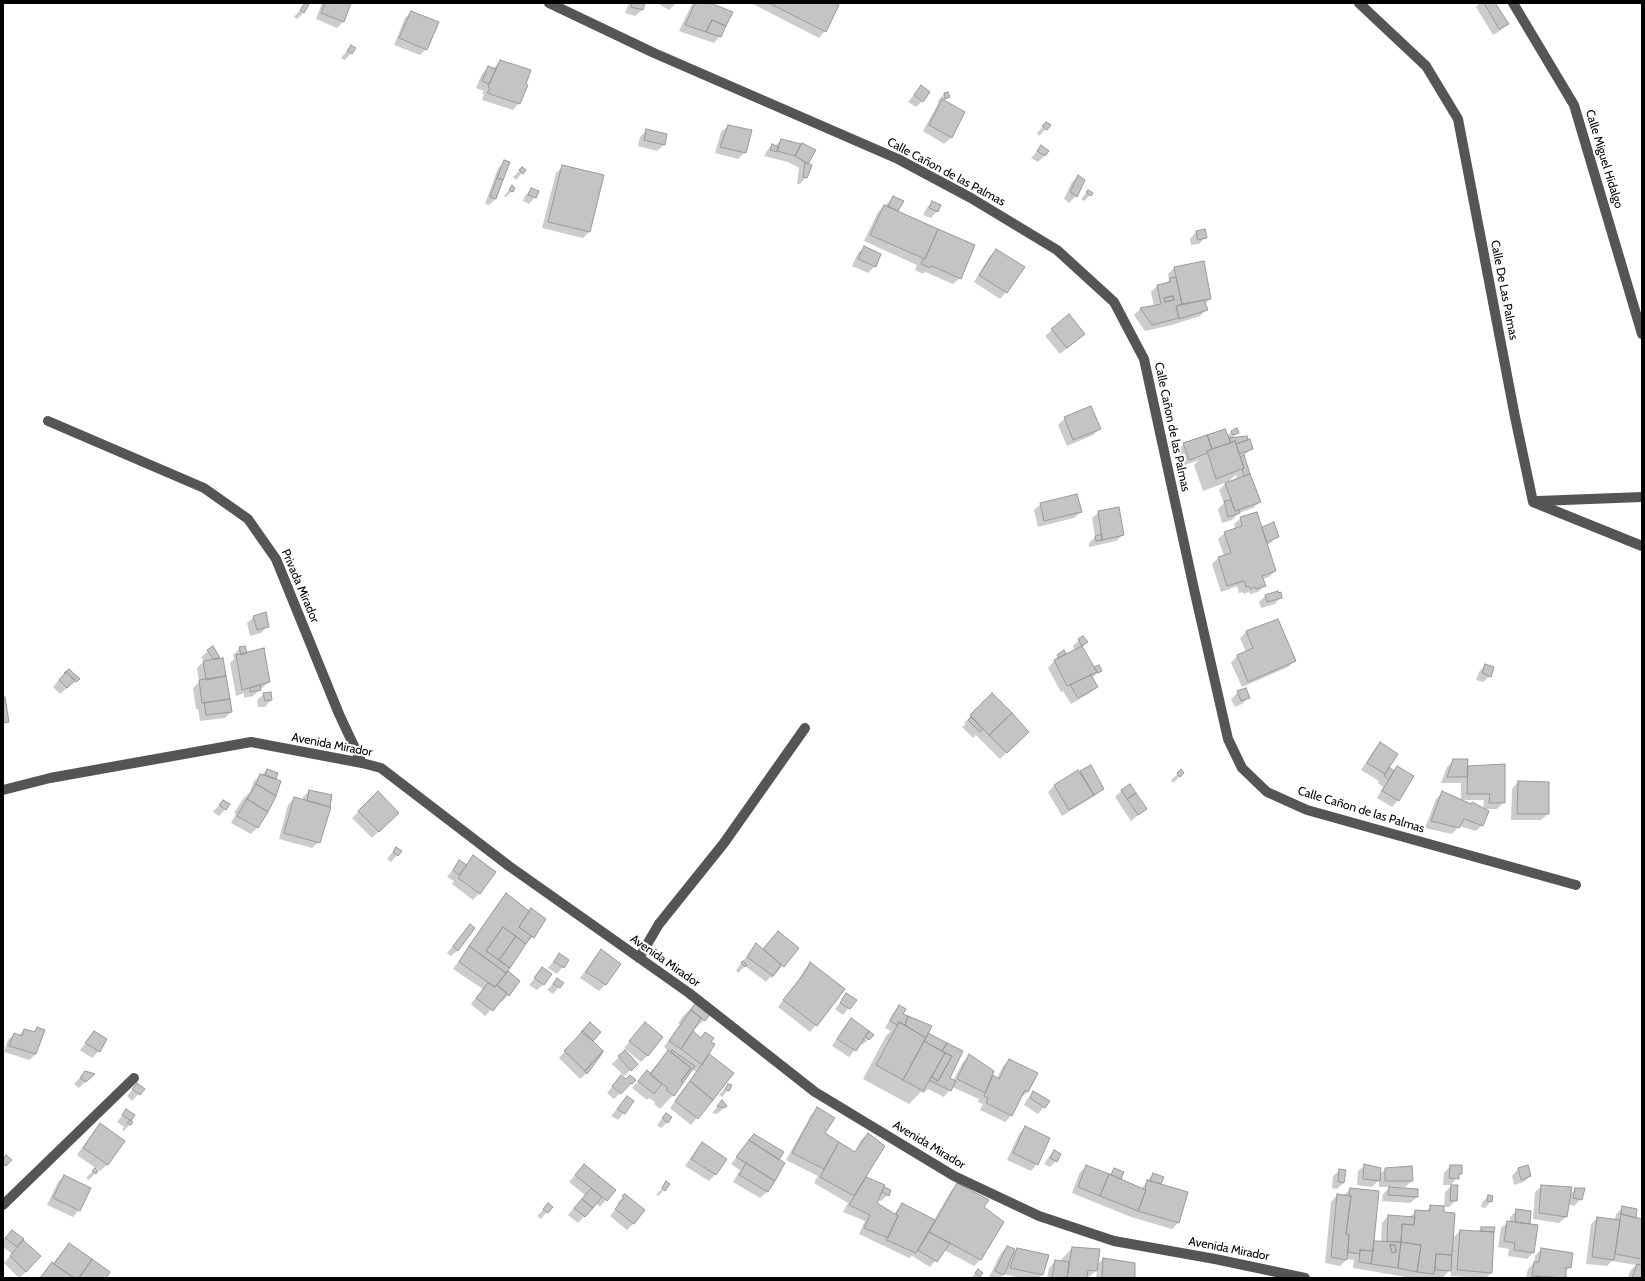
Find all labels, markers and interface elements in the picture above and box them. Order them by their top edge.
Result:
street label: Calle Miguel Hidalgo [1582,108,1626,210]
street label: Calle Cañon de las Palmas [884,135,1008,209]
street label: Calle De Las Palmas [1487,239,1521,341]
street label: Calle Cañon de las Palmas [1151,361,1193,493]
street label: Privada Mirador [278,547,322,625]
street label: Avenida Mirador [290,730,374,760]
street label: Calle Cañon de las Palmas [1296,784,1426,836]
street label: Avenida Mirador [627,932,703,990]
street label: Avenida Mirador [890,1118,968,1172]
street label: Avenida Mirador [1187,1234,1271,1264]

